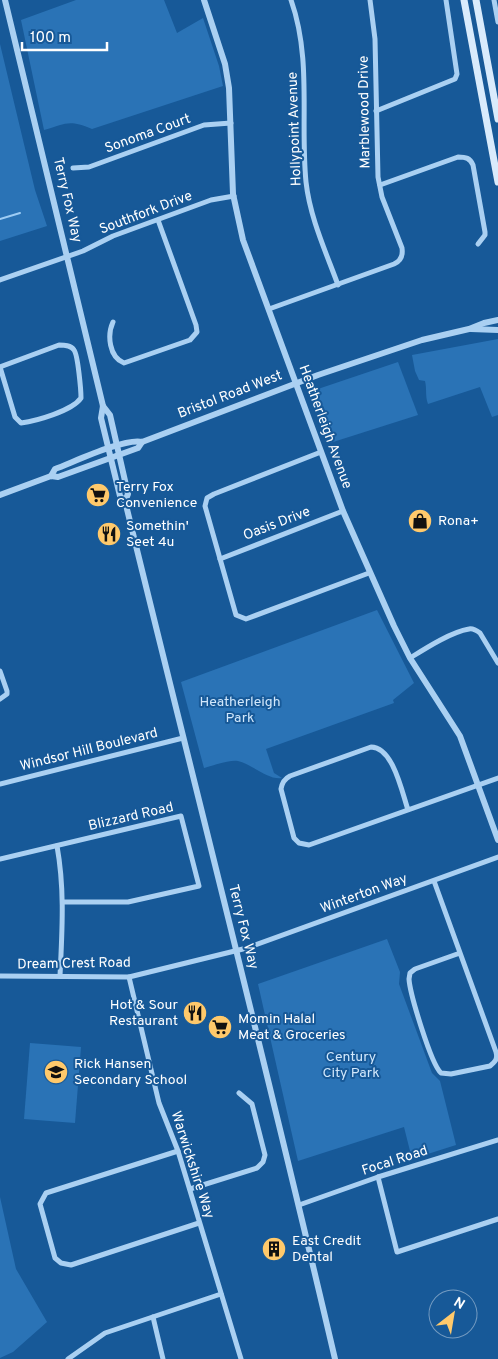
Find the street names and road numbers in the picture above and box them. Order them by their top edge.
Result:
street label: Marblewood Drive [356,55,374,169]
street label: Hollypoint Avenue [285,71,305,187]
street label: Sonoma Court [103,111,193,157]
street label: Terry Fox Way [49,156,85,244]
street label: Southfork Drive [97,187,195,239]
street label: Heatherleigh Avenue [295,363,355,491]
street label: Bristol Road West [175,367,285,423]
street label: Oasis Drive [241,503,313,545]
street label: Windsor Hill Boulevard [18,725,160,775]
street label: Blizzard Road [87,799,175,835]
street label: Winterton Way [318,870,410,918]
street label: Terry Fox Way [224,883,262,971]
street label: Dream Crest Road [17,955,131,973]
street label: Warwickshire Way [167,1109,217,1221]
street label: Focal Road [360,1142,430,1180]

